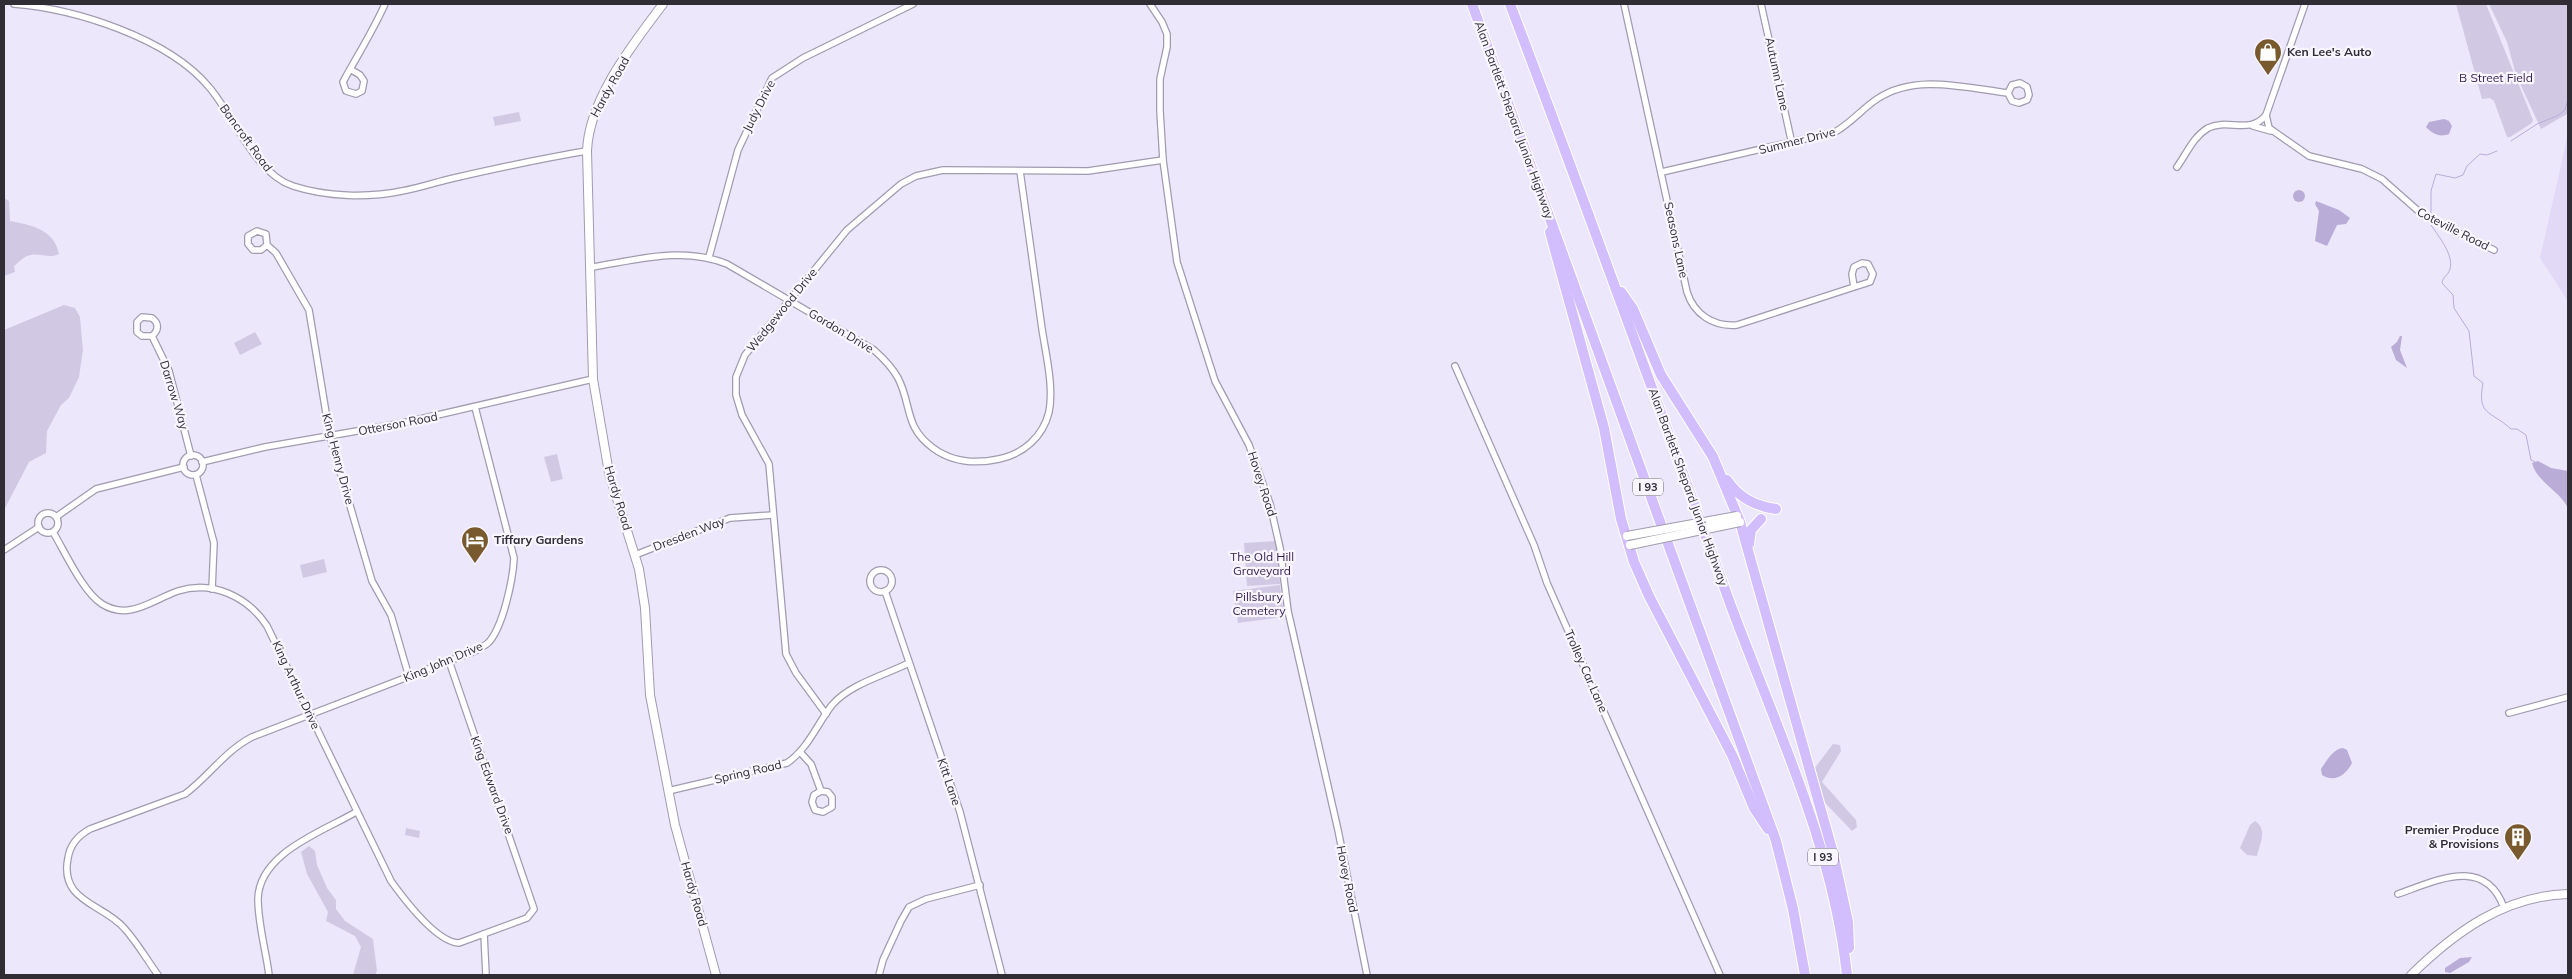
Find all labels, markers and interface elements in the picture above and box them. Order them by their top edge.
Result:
street label: Alan Bartlett Shepard Junior Highway [1472,19,1558,221]
street label: Autumn Lane [1762,36,1793,112]
shop icon: Ken Lee's Auto [2253,37,2283,76]
place label: Ken Lee's Auto [2287,44,2372,59]
street label: Hardy Road [587,54,632,120]
park label: B Street Field [2459,70,2533,85]
street label: Judy Drive [739,77,778,134]
street label: Bancroft Road [217,101,276,174]
street label: Summer Drive [1757,124,1837,157]
street label: Seasons Lane [1661,200,1692,279]
street label: Coteville Road [2415,204,2492,253]
street label: Wedgewood Drive [743,265,820,355]
street label: Gordon Drive [806,305,876,356]
street label: Darrow Way [157,359,192,432]
street label: Alan Bartlett Shepard Junior Highway [1646,386,1732,588]
street label: Otterson Road [357,408,439,439]
street label: King Henry Drive [319,412,358,506]
street label: Hovey Road [1245,449,1280,518]
street label: Hardy Road [602,464,635,532]
road number: I 93 [1633,478,1663,496]
street label: Dresden Way [651,513,727,554]
hotel icon: Tiffary Gardens [460,525,490,564]
place label: Tiffary Gardens [494,532,584,547]
park label: The Old Hill Graveyard [1230,549,1294,578]
park label: Pillsbury Cemetery [1232,589,1286,618]
street label: Trolley Car Lane [1561,627,1611,715]
street label: King Arthur Drive [269,638,324,731]
street label: King John Drive [401,638,485,685]
street label: King Edward Drive [468,734,517,836]
street label: Spring Road [713,756,783,787]
street label: Kitt Lane [934,756,965,808]
place label: Premier Produce & Provisions [2405,822,2499,851]
building icon: Premier Produce & Provisions [2503,822,2533,861]
street label: Hovey Road [1334,844,1361,914]
road number: I 93 [1808,849,1838,866]
street label: Hardy Road [678,860,711,928]

